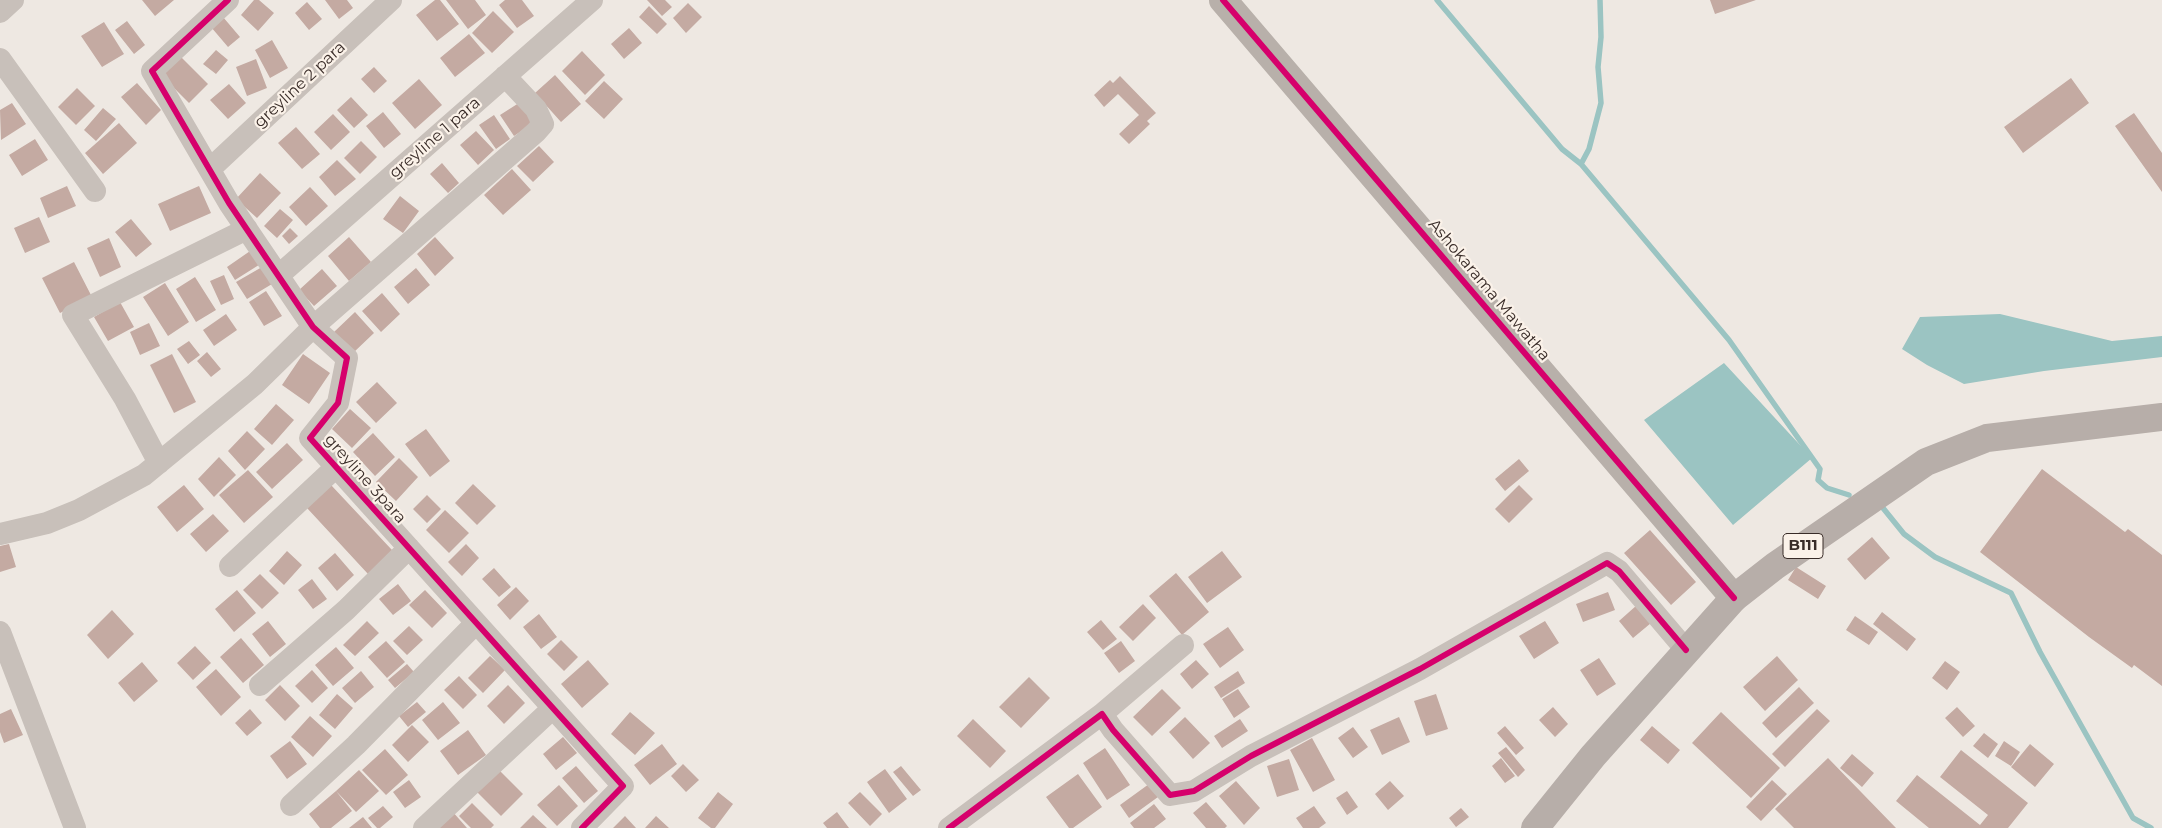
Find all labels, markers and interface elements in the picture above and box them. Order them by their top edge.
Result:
street label: greyline 2 para [251,38,349,132]
street label: greyline 1 para [386,93,484,183]
street label: Ashokarama Mawatha [1424,215,1554,365]
street label: greyline 3para [320,431,410,527]
road number: B111 [1783,534,1823,558]

